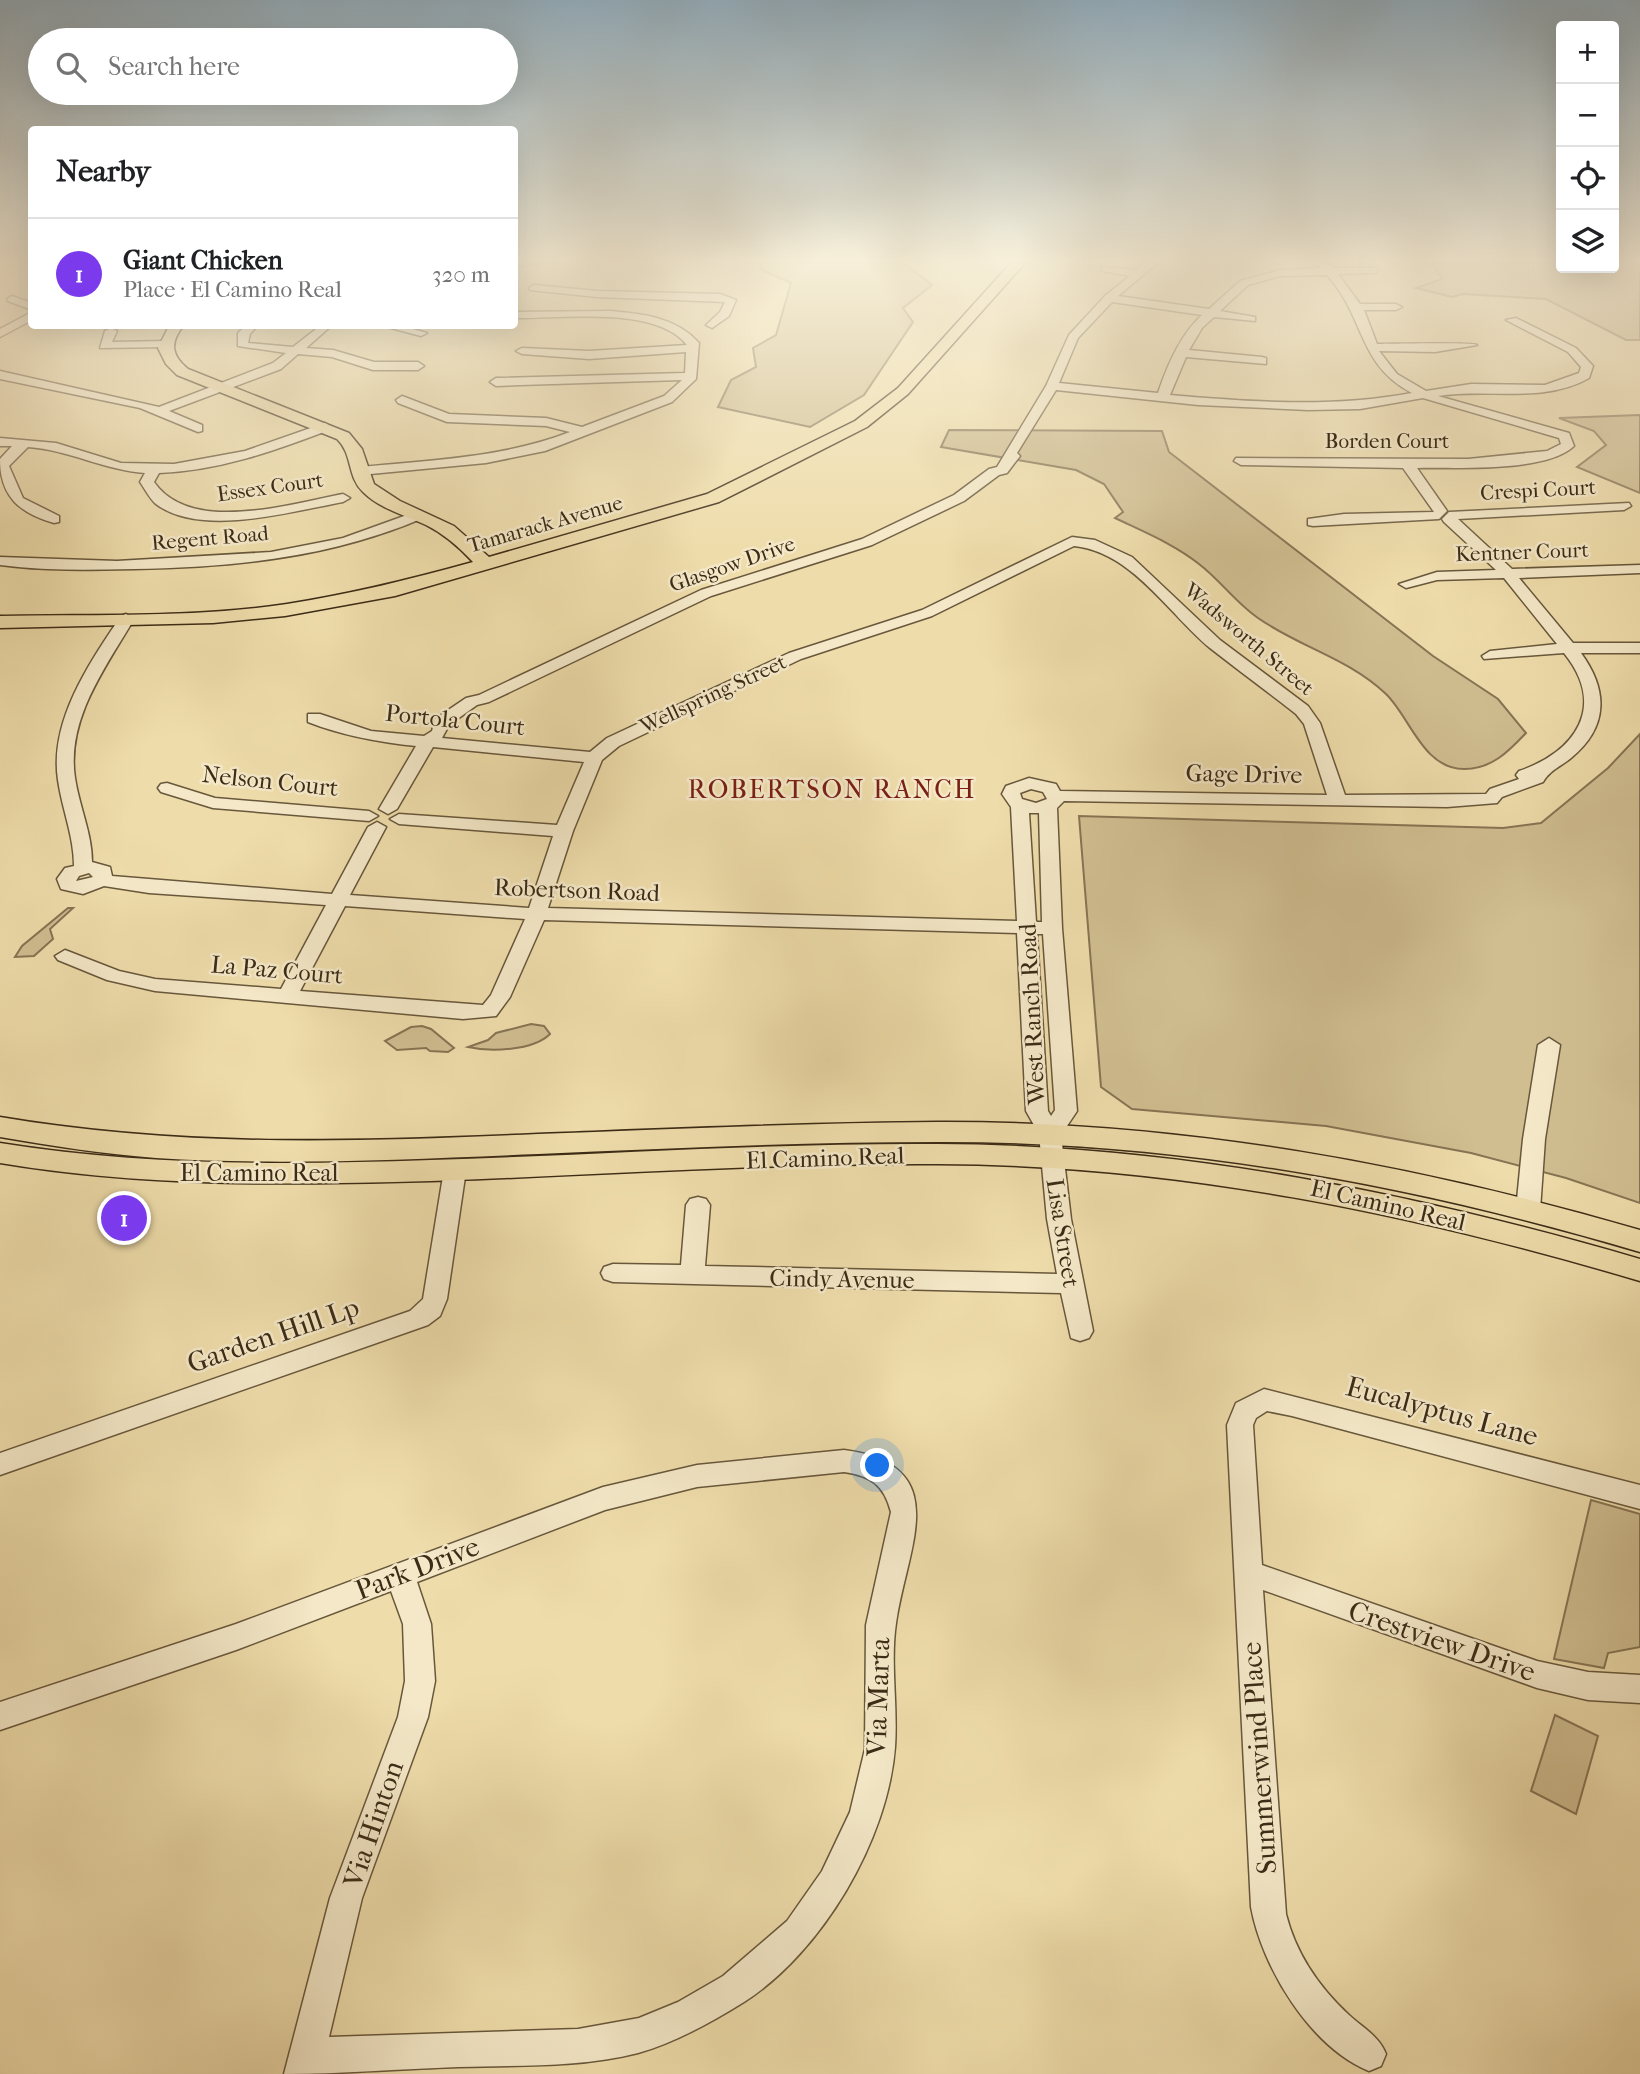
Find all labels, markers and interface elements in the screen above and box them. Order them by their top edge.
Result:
map controls [1556,21,1619,273]
button: + [1556,21,1619,84]
search box [28,28,518,105]
icon: search [52,48,90,86]
text: Search here [108,51,240,82]
button: − [1556,84,1619,147]
button: locate [1556,147,1619,210]
text: Nearby [56,154,151,189]
button: layers [1556,210,1619,273]
text: Giant Chicken [123,245,283,276]
text: 1 [75,261,83,288]
text: 320 m [432,261,490,288]
text: Place · El Camino Real [123,276,342,303]
street label: Borden Court [1325,429,1450,453]
street label: Essex Court [215,468,325,506]
street label: Crespi Court [1479,475,1597,505]
street label: Tamarack Avenue [465,490,625,558]
street label: Regent Road [150,521,270,555]
street label: Glasgow Drive [666,531,798,597]
street label: Kentner Court [1455,538,1590,566]
street label: Wadsworth Street [1178,577,1319,701]
street label: Wellspring Street [635,649,790,739]
street label: Portola Court [384,699,527,741]
street label: Gage Drive [1185,759,1303,789]
street label: Nelson Court [201,760,340,802]
district label: ROBERTSON RANCH [688,774,976,805]
street label: Robertson Road [494,873,661,907]
street label: West Ranch Road [1013,922,1051,1106]
street label: La Paz Court [210,950,345,990]
street label: El Camino Real [745,1141,905,1175]
street label: El Camino Real [180,1159,339,1187]
street label: El Camino Real [1308,1174,1469,1237]
street label: Lisa Street [1041,1177,1085,1290]
pin: 1 [101,1192,147,1244]
street label: Cindy Avenue [769,1264,915,1294]
street label: Garden Hill Lp [183,1290,363,1380]
street label: Eucalyptus Lane [1342,1370,1542,1453]
your location [860,1448,894,1482]
street label: Park Drive [350,1529,484,1607]
street label: Crestview Drive [1344,1594,1540,1688]
street label: Via Marta [859,1636,897,1758]
street label: Summerwind Place [1234,1641,1284,1875]
street label: Via Hinton [336,1756,410,1893]

